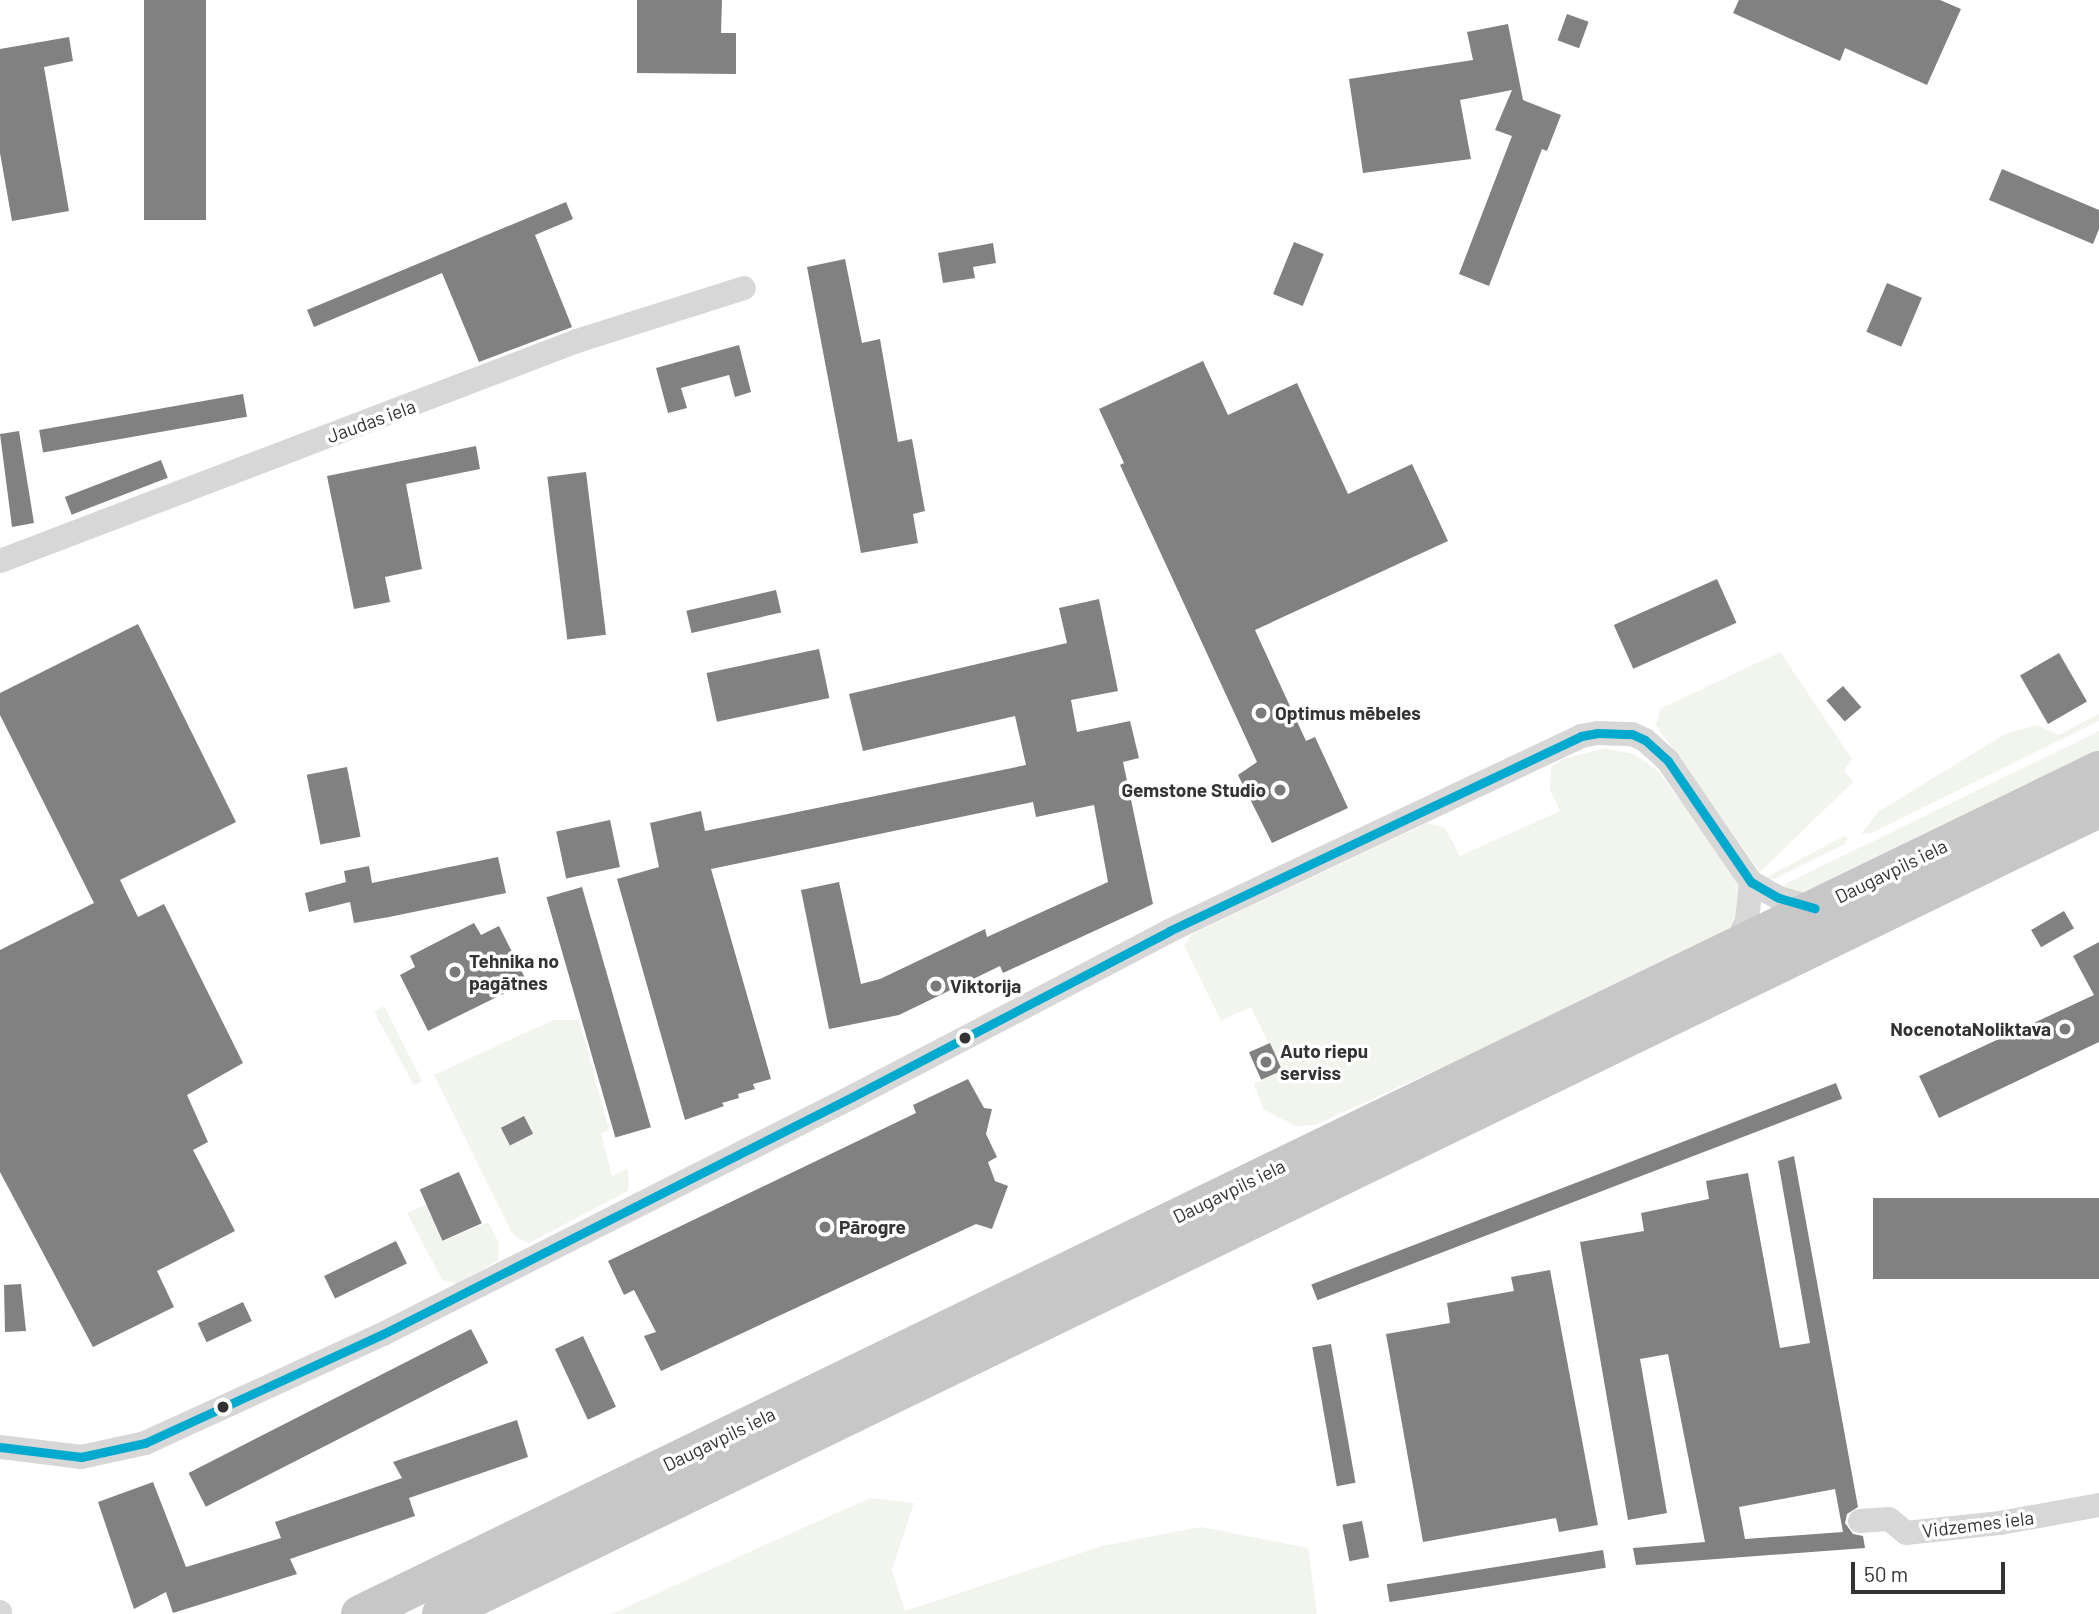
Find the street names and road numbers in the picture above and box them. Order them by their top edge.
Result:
street label: Jaudas iela [323,394,419,448]
street label: Daugavpils iela [1831,834,1951,908]
street label: Daugavpils iela [1169,1154,1289,1228]
street label: Daugavpils iela [659,1402,779,1476]
street label: Vidzemes iela [1921,1506,2035,1542]

